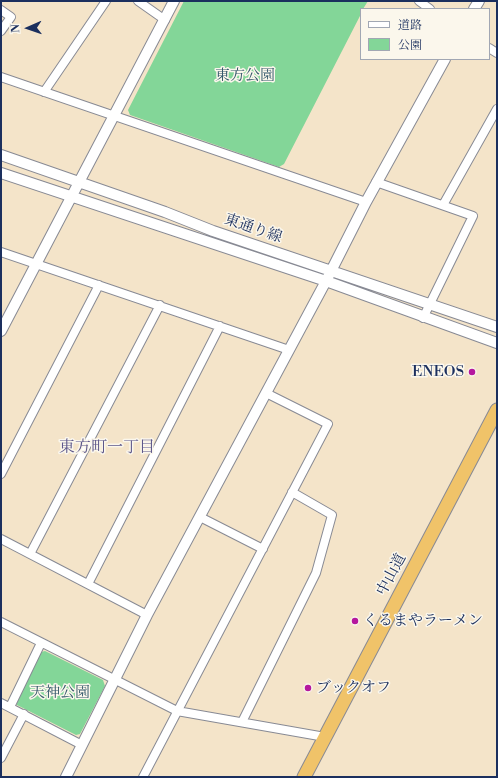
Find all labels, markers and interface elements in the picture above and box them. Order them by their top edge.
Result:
north arrow [8,8,48,48]
legend [360,8,490,60]
text: 道路 [398,18,422,33]
text: N [9,24,23,33]
text: 公園 [398,38,422,53]
park label: 東方公園 [215,67,275,85]
street label: 東通り線 [222,211,284,247]
place label: ENEOS [412,363,464,381]
marker: ENEOS [467,367,477,377]
district label: 東方町一丁目 [59,438,155,458]
street label: 中山道 [373,551,411,599]
place label: くるまやラーメン [363,612,483,630]
marker: くるまやラーメン [350,616,360,626]
place label: ブックオフ [316,679,391,697]
marker: ブックオフ [303,683,313,693]
park label: 天神公園 [30,684,90,702]

